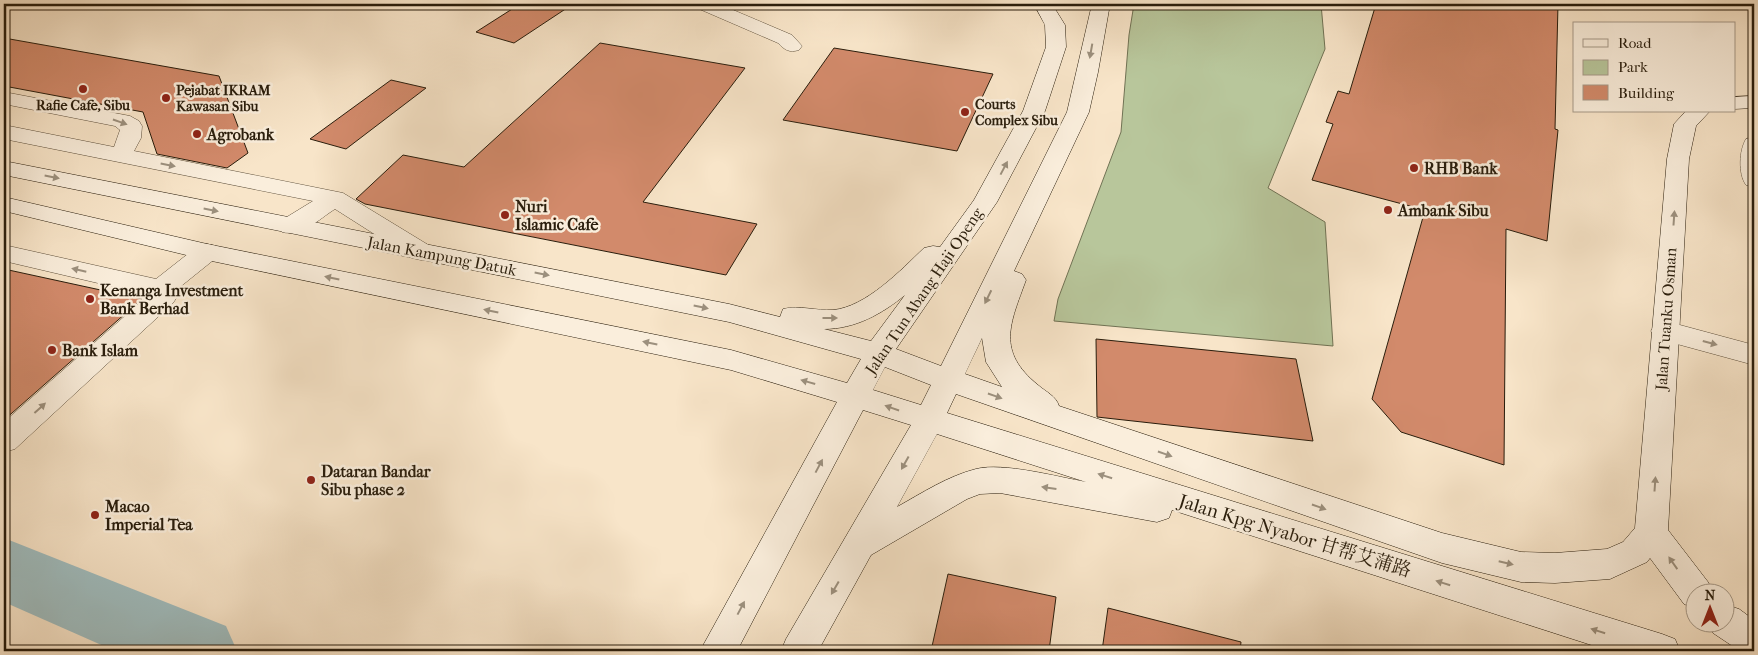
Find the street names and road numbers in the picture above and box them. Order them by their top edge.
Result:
street label: Jalan Tun Abang Haji Openg [860,204,987,380]
street label: Jalan Kampung Datuk [364,232,519,280]
street label: Jalan Tuanku Osman [1651,246,1681,393]
street label: Jalan Kpg Nyabor 甘帮艾蒲路 [1174,489,1414,582]

